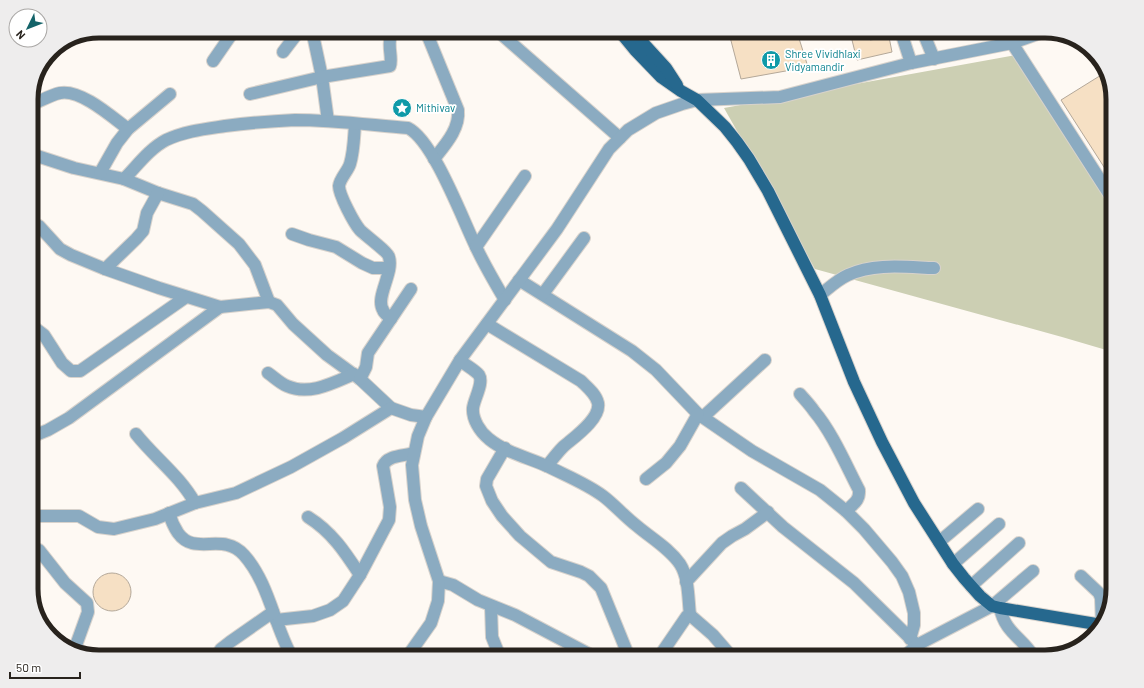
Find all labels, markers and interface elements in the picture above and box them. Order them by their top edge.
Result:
north arrow [8,8,48,48]
text: N [13,28,28,42]
place label: Shree Vividhlaxi Vidyamandir [785,47,861,73]
building icon: Shree Vividhlaxi Vidyamandir [760,49,782,71]
place icon: Mithivav [391,97,413,119]
place label: Mithivav [416,101,455,114]
scale bar [10,654,80,680]
text: 50 m [16,660,41,674]

